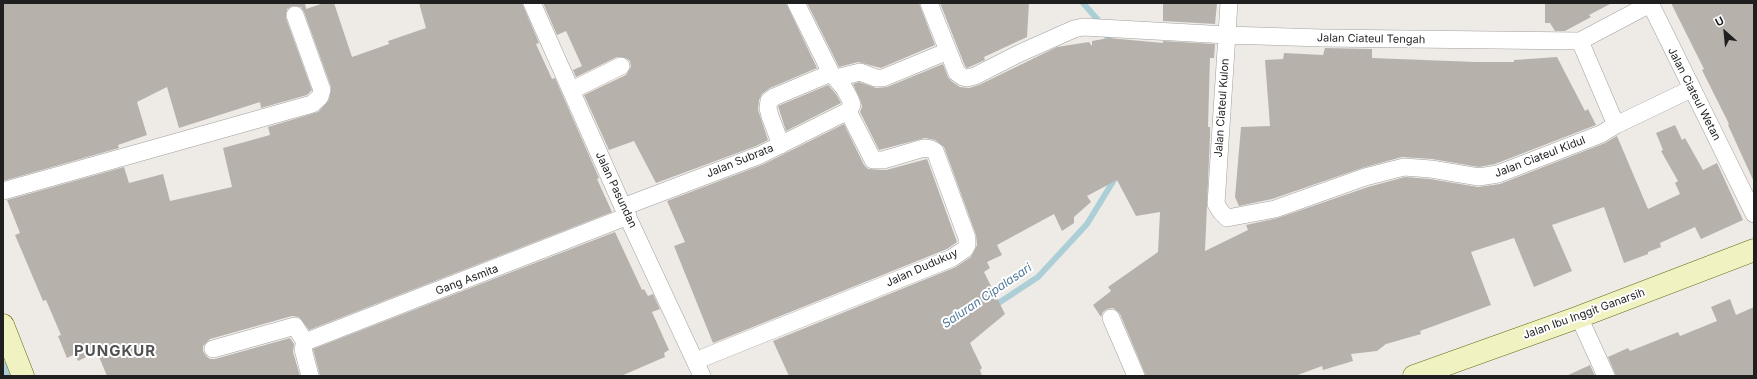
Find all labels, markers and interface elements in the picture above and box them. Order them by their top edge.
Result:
north arrow [1705,12,1745,52]
text: U [1713,13,1726,29]
street label: Jalan Ciateul Tengah [1317,31,1425,47]
street label: Jalan Ciateul Wetan [1665,45,1723,143]
street label: Jalan Ciateul Kulon [1212,58,1232,158]
street label: Jalan Ciateul Kidul [1493,134,1587,180]
street label: Jalan Subrata [704,142,776,180]
street label: Jalan Pasundan [593,150,639,230]
street label: Jalan Dudukuy [884,246,960,290]
water label: Saluran Cipalasari [939,261,1035,331]
street label: Gang Asmita [434,262,500,298]
street label: Jalan Ibu Inggit Ganarsih [1521,286,1647,342]
district label: PUNGKUR [74,342,156,360]

